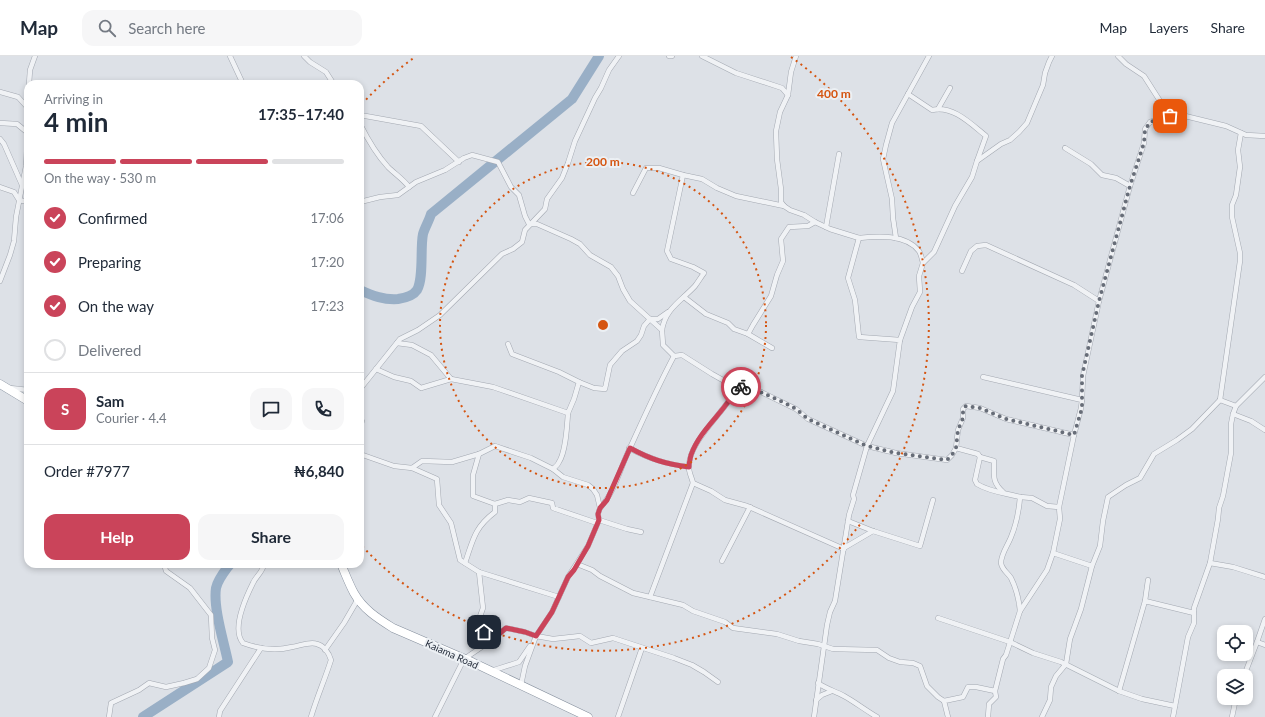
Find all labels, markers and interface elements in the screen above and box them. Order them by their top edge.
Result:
search box [82,10,362,46]
text: Map [20,16,58,39]
icon: search [96,17,118,39]
text: Search here [128,19,206,37]
text: Map [1099,19,1127,36]
text: Layers [1149,19,1189,36]
text: Share [1211,19,1245,36]
text: 400 m [817,86,851,101]
text: Arriving in [44,91,103,107]
pin [1153,99,1187,133]
text: 17:35–17:40 [258,105,344,123]
icon: bag [1159,105,1181,127]
text: 4 min [44,106,108,138]
text: 200 m [586,154,620,169]
text: On the way · 530 m [44,170,156,186]
icon: check [44,207,66,229]
text: Confirmed [78,209,147,227]
text: 17:06 [311,210,344,226]
icon: check [44,251,66,273]
text: Preparing [78,253,141,271]
text: 17:20 [311,254,344,270]
icon: check [44,295,66,317]
text: On the way [78,297,154,315]
text: 17:23 [311,298,344,314]
centre of rings [596,318,610,332]
text: Delivered [78,341,141,359]
courier [721,367,761,407]
icon: bike [730,376,752,398]
button: chat [250,388,292,430]
button: phone [302,388,344,430]
text: Sam [96,392,124,410]
text: S [61,400,69,418]
text: Courier · 4.4 [96,410,167,426]
text: Order #7977 [44,462,130,480]
text: ₦6,840 [294,462,344,480]
button: Help [44,514,190,560]
button: Share [198,514,344,560]
pin [467,615,501,649]
icon: home [473,621,495,643]
map controls [1217,625,1253,705]
button: locate [1217,625,1253,661]
street label: Kaiama Road [424,637,480,671]
button: layers [1217,669,1253,705]

